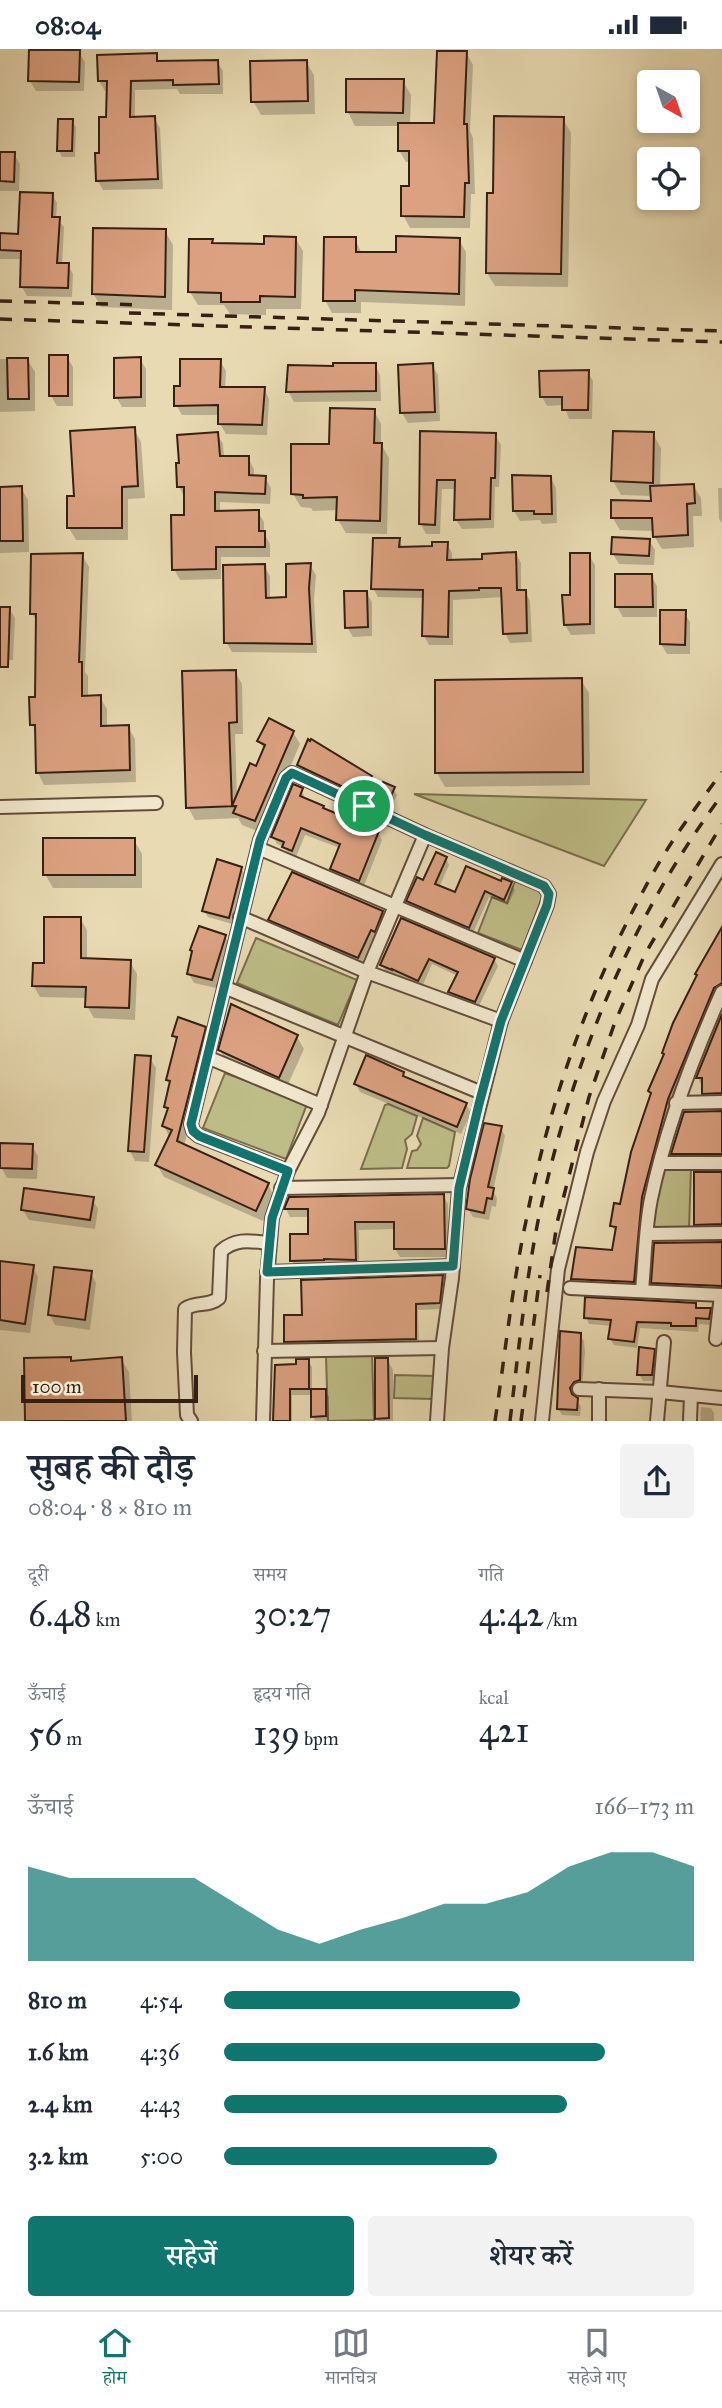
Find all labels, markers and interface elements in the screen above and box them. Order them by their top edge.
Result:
text: 08:04 [35,9,100,41]
north arrow [637,70,700,133]
map controls [637,70,700,210]
button: locate [637,147,700,210]
pin [334,776,394,836]
icon: arrive [345,787,383,825]
scale bar [21,1372,198,1404]
text: 100 m [32,1375,82,1398]
text: सुबह की दौड़ [28,1444,194,1490]
button: share [620,1444,694,1518]
text: 08:04 · 8 × 810 m [28,1493,192,1521]
text: दूरी [28,1563,49,1586]
text: समय [253,1563,287,1586]
text: गति [479,1563,504,1586]
text: 6.48 [28,1593,92,1636]
text: 30:27 [253,1593,332,1636]
text: 4:42 [479,1593,544,1636]
text: km [92,1608,121,1631]
text: /km [544,1608,578,1631]
text: ऊँचाई [28,1682,65,1705]
text: हृदय गति [253,1682,311,1705]
text: kcal [479,1686,509,1709]
text: 421 [479,1709,529,1752]
text: 56 [28,1712,62,1755]
text: 139 [253,1712,300,1755]
text: m [62,1727,82,1750]
text: bpm [300,1727,339,1750]
text: ऊँचाई [28,1792,73,1820]
text: 166–173 m [595,1792,694,1820]
text: 810 m [28,1986,87,2014]
text: 4:54 [140,1986,182,2014]
text: 1.6 km [28,2038,89,2066]
text: 4:36 [140,2038,180,2066]
text: 2.4 km [28,2090,93,2118]
text: 4:43 [140,2090,181,2118]
text: 3.2 km [28,2142,88,2170]
text: 5:00 [140,2142,183,2170]
button: सहेजें [28,2216,354,2296]
button: शेयर करें [368,2216,694,2296]
tab: होम [96,2324,134,2396]
tab: मानचित्र [325,2324,377,2396]
tab: सहेजे गए [568,2324,626,2396]

